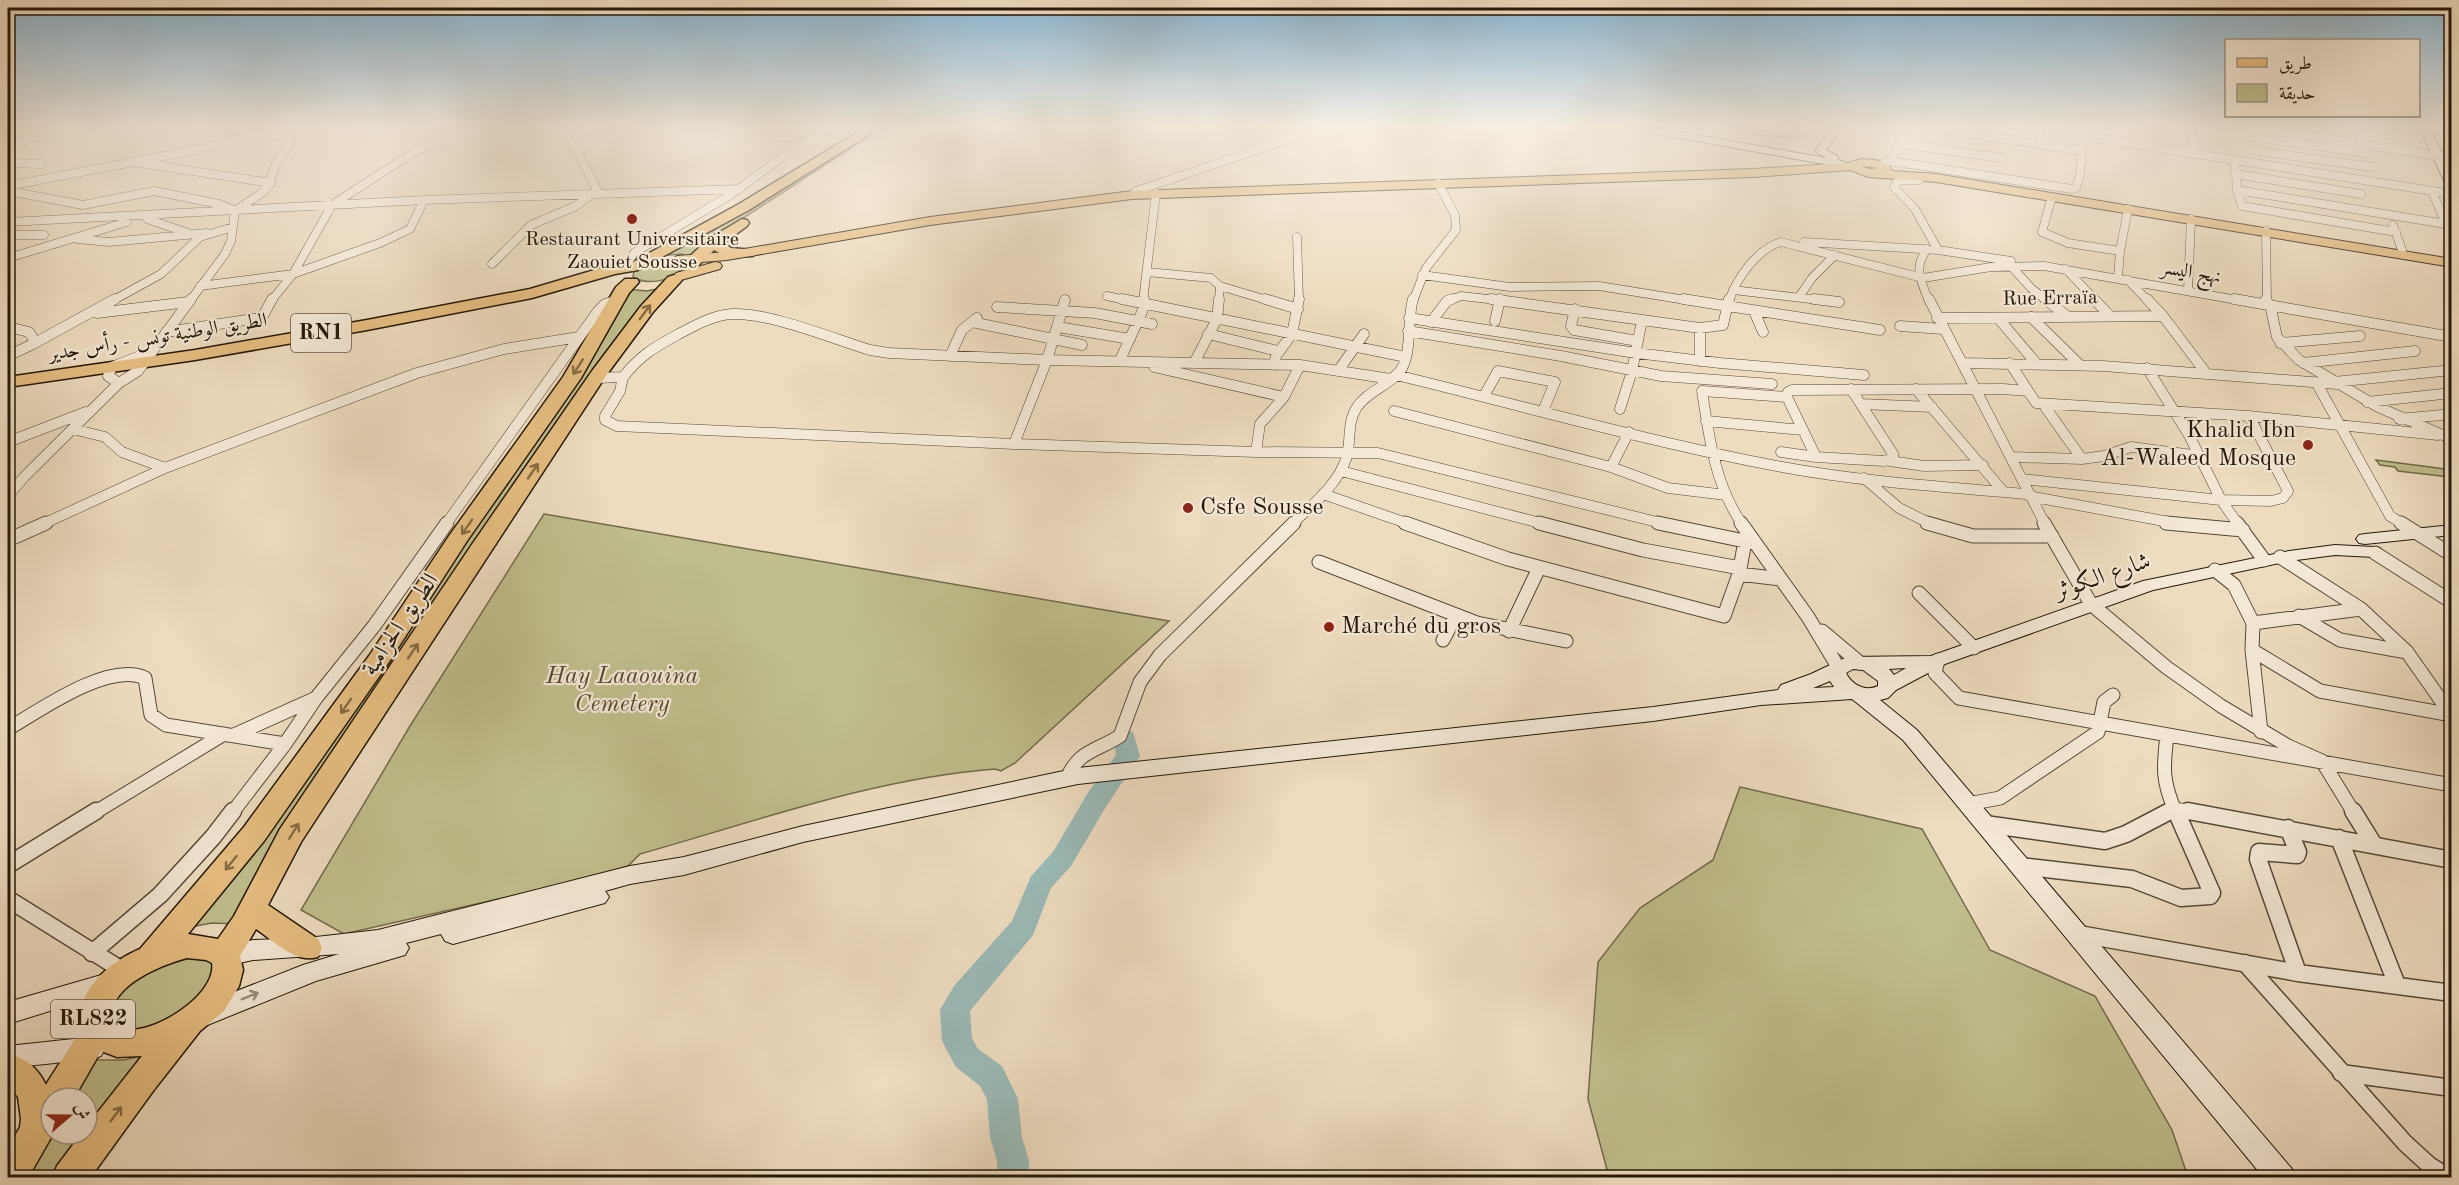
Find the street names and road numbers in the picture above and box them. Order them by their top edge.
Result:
street label: نهج اليسر [2157,258,2222,294]
street label: Rue Erraïa [2002,288,2098,310]
street label: الطريق الوطنية تونس - رأس جدير [44,305,269,367]
road number: RN1 [291,314,351,352]
street label: شارع الكوثر [2049,548,2156,611]
street label: الطريق الحزامية [358,569,445,681]
road number: RL822 [51,1000,135,1038]

